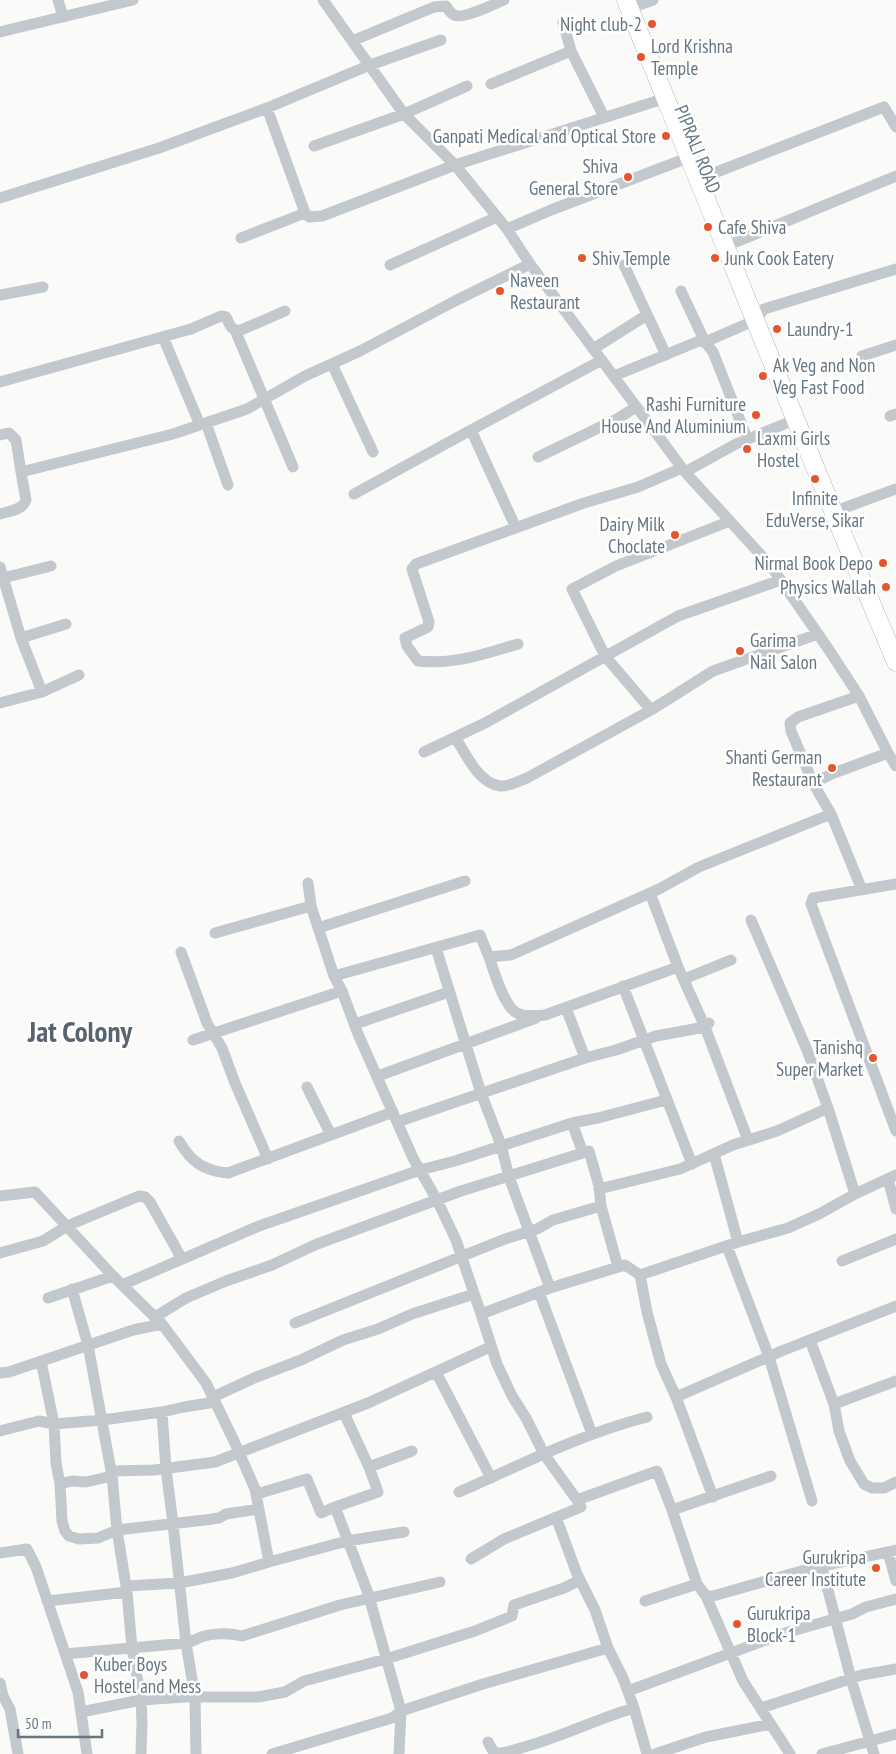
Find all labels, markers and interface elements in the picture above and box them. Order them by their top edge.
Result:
place label: Night club-2 [560,12,642,36]
marker: Night club-2 [646,18,658,30]
place label: Lord Krishna Temple [651,34,733,80]
marker: Lord Krishna Temple [635,51,647,63]
street label: PIPRALI ROAD [669,101,727,197]
place label: Ganpati Medical and Optical Store [433,124,656,148]
marker: Ganpati Medical and Optical Store [660,130,672,142]
place label: Shiva General Store [529,154,618,200]
marker: Shiva General Store [622,171,634,183]
place label: Cafe Shiva [718,215,786,239]
marker: Cafe Shiva [702,221,714,233]
place label: Shiv Temple [592,246,670,270]
place label: Junk Cook Eatery [724,246,835,270]
marker: Shiv Temple [576,252,588,264]
marker: Junk Cook Eatery [709,252,721,264]
place label: Naveen Restaurant [510,268,581,314]
marker: Naveen Restaurant [494,285,506,297]
place label: Laundry-1 [787,317,853,341]
marker: Laundry-1 [771,323,783,335]
place label: Ak Veg and Non Veg Fast Food [772,353,875,399]
marker: Ak Veg and Non Veg Fast Food [757,370,769,382]
place label: Rashi Furniture House And Aluminium [601,392,746,438]
marker: Rashi Furniture House And Aluminium [750,409,762,421]
place label: Laxmi Girls Hostel [757,426,830,472]
marker: Laxmi Girls Hostel [741,443,753,455]
marker: Infinite EduVerse, Sikar [809,473,821,485]
place label: Infinite EduVerse, Sikar [766,486,865,532]
place label: Dairy Milk Choclate [599,512,666,558]
marker: Dairy Milk Choclate [669,529,681,541]
place label: Nirmal Book Depo [754,551,873,575]
marker: Nirmal Book Depo [877,557,889,569]
place label: Physics Wallah [780,575,876,599]
marker: Physics Wallah [880,581,892,593]
place label: Garima Nail Salon [750,628,817,674]
marker: Garima Nail Salon [734,645,746,657]
place label: Shanti German Restaurant [725,745,823,791]
marker: Shanti German Restaurant [826,762,838,774]
district label: Jat Colony [27,1012,133,1050]
place label: Tanishq Super Market [776,1035,864,1081]
marker: Tanishq Super Market [867,1052,879,1064]
place label: Gurukripa Career Institute [765,1545,866,1591]
marker: Gurukripa Career Institute [870,1562,882,1574]
place label: Gurukripa Block-1 [747,1601,811,1647]
marker: Gurukripa Block-1 [731,1618,743,1630]
place label: Kuber Boys Hostel and Mess [94,1652,201,1698]
marker: Kuber Boys Hostel and Mess [78,1669,90,1681]
scale bar [18,1706,101,1738]
text: 50 m [25,1714,51,1733]

